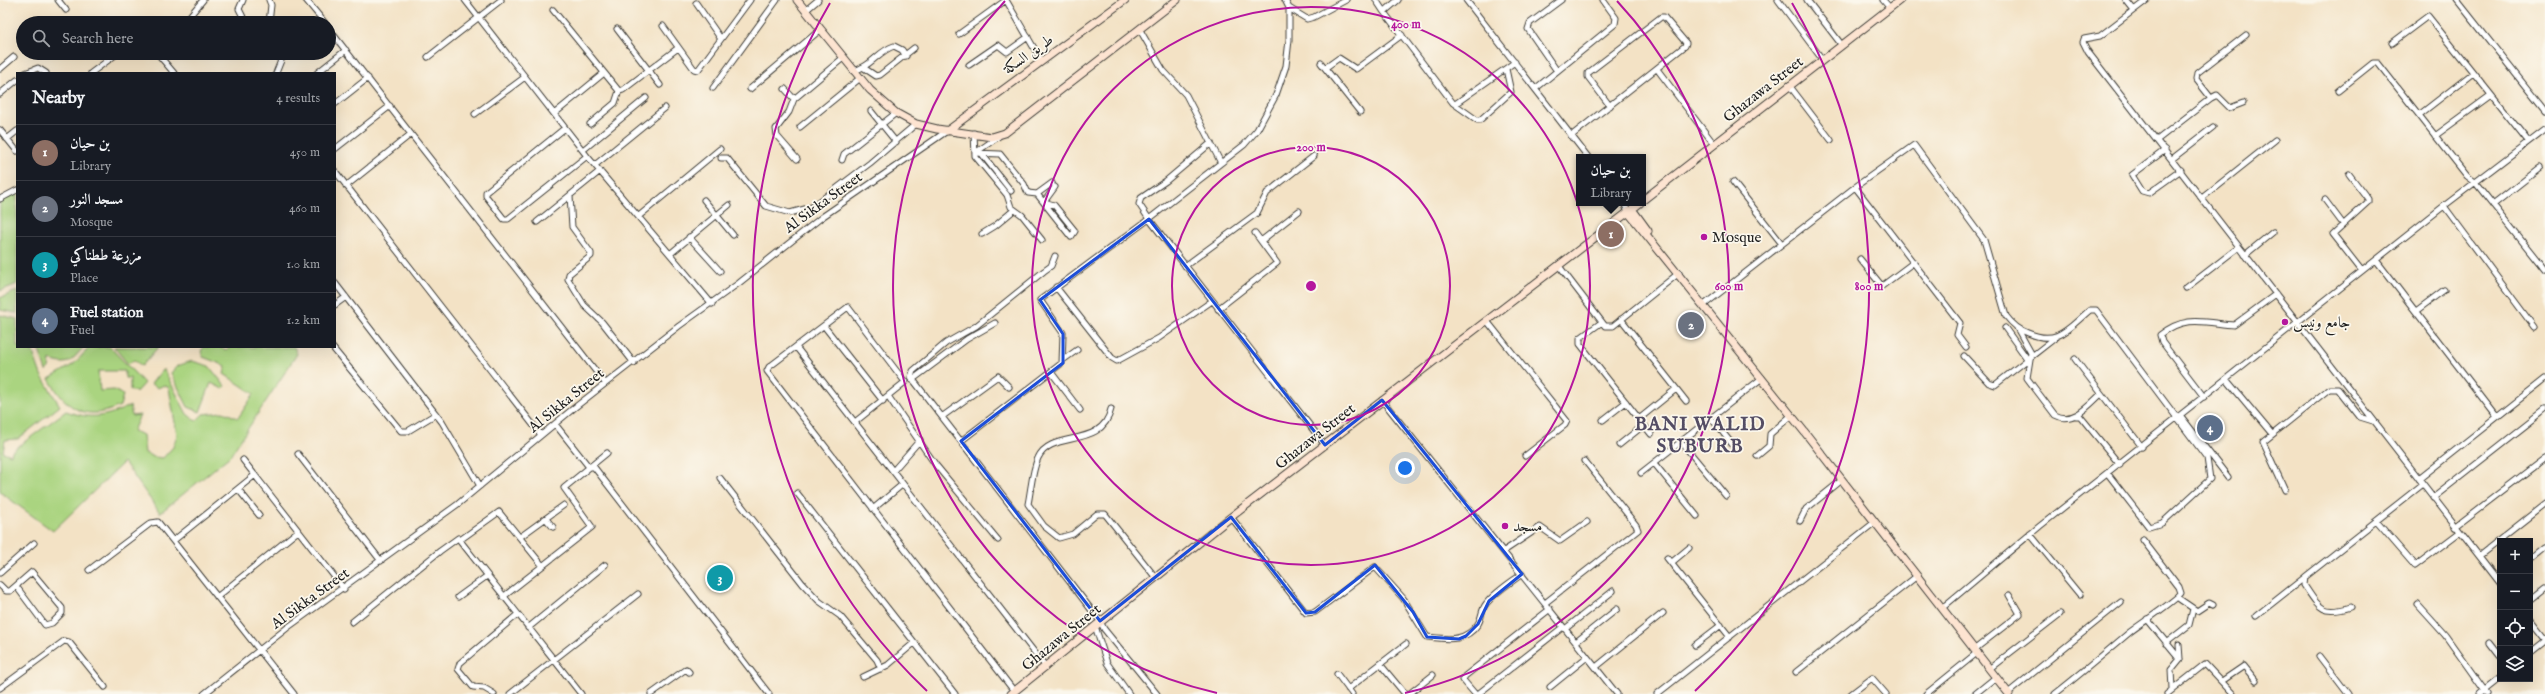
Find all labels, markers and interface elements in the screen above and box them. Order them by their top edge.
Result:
search box [16,16,336,60]
text: 400 m [1391,17,1422,32]
icon: search [30,27,52,49]
text: Search here [62,29,133,48]
street label: طريق السكة [999,30,1057,79]
street label: Ghazawa Street [1719,52,1807,127]
text: Nearby [32,88,85,109]
text: 4 results [276,90,320,107]
text: بن حيان [70,134,110,153]
text: 200 m [1296,140,1326,155]
text: 1 [43,144,47,161]
text: 450 m [290,144,320,161]
popup [1576,154,1646,206]
text: Library [70,158,111,175]
text: بن حيان [1590,161,1631,180]
street label: Al Sikka Street [780,168,866,238]
text: Library [1590,185,1632,202]
text: مسجد النور [70,190,123,209]
text: 2 [42,200,48,217]
text: 460 m [289,200,320,217]
text: Mosque [70,214,113,231]
pin: 1 [1598,219,1624,249]
place label: Mosque [1712,228,1762,247]
marker: Mosque [1699,232,1709,242]
text: مزرعة ططناكي [70,246,142,265]
text: 3 [43,256,47,273]
text: 1.0 km [286,256,320,273]
text: Place [70,270,98,287]
centre of rings [1304,279,1318,293]
text: 600 m [1715,279,1744,294]
text: 800 m [1855,279,1884,294]
text: Fuel station [70,303,144,322]
pin: 2 [1678,310,1704,340]
text: 4 [42,312,48,329]
text: 1.2 km [286,312,320,329]
place label: جامع ونيس [2293,313,2350,336]
marker: جامع ونيس [2280,317,2290,327]
text: Fuel [70,322,94,339]
street label: Al Sikka Street [524,364,608,437]
street label: Ghazawa Street [1271,399,1359,474]
district label: BANI WALID SUBURB [1634,413,1766,459]
pin: 4 [2197,413,2223,443]
your location [1395,458,1415,478]
place label: مسجد [1513,517,1542,536]
marker: مسجد [1500,521,1510,531]
map controls [2497,538,2533,682]
button: + [2497,538,2533,574]
pin: 3 [707,563,733,593]
street label: Al Sikka Street [267,564,353,634]
button: − [2497,574,2533,610]
street label: Ghazawa Street [1018,600,1105,675]
button: locate [2497,610,2533,646]
button: layers [2497,646,2533,682]

